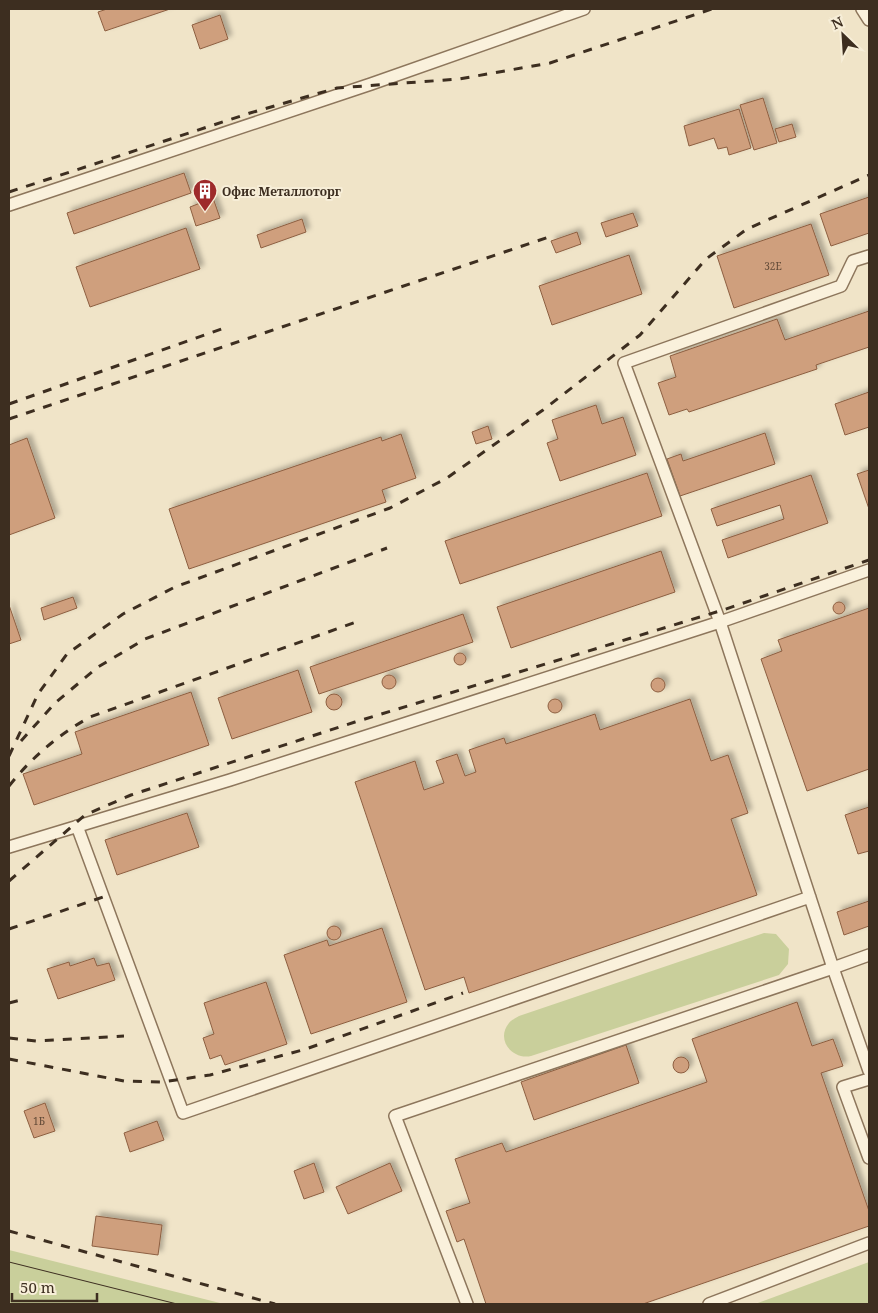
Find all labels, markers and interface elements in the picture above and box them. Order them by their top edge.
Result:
north arrow [818,10,868,60]
text: N [828,12,846,34]
building icon: Офис Металлоторг [192,178,218,212]
place label: Офис Металлоторг [222,183,341,200]
house number: 32Е [764,259,782,273]
house number: 1Б [33,1114,45,1128]
scale bar [12,1270,98,1302]
text: 50 m [20,1277,55,1297]

